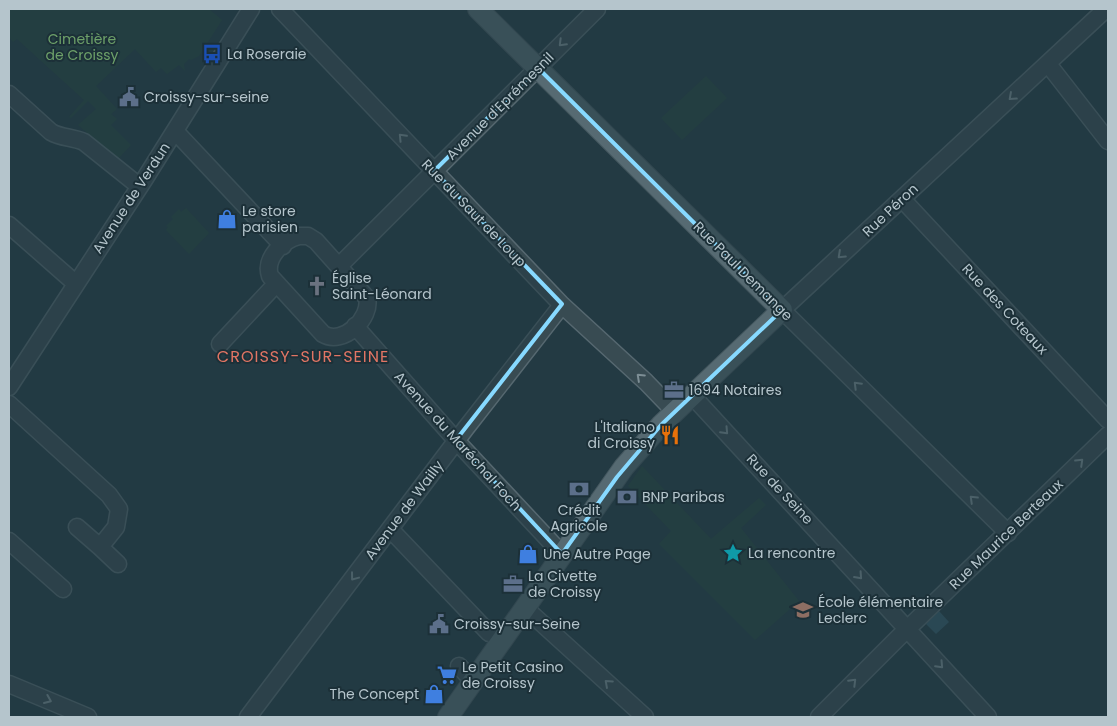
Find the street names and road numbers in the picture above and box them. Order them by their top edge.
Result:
street label: Avenue d'Eprémesnil [442,48,558,164]
street label: Avenue de Verdun [87,138,175,258]
street label: Rue du Saut de Loup [417,155,531,271]
street label: Rue Péron [858,179,922,241]
street label: Rue Paul Demange [689,217,797,325]
street label: Rue des Coteaux [958,259,1053,359]
street label: Avenue du Maréchal Foch [390,367,526,515]
street label: Rue de Seine [742,449,818,529]
street label: Avenue de Wailly [360,456,448,564]
street label: Rue Maurice Berteaux [945,474,1068,594]

